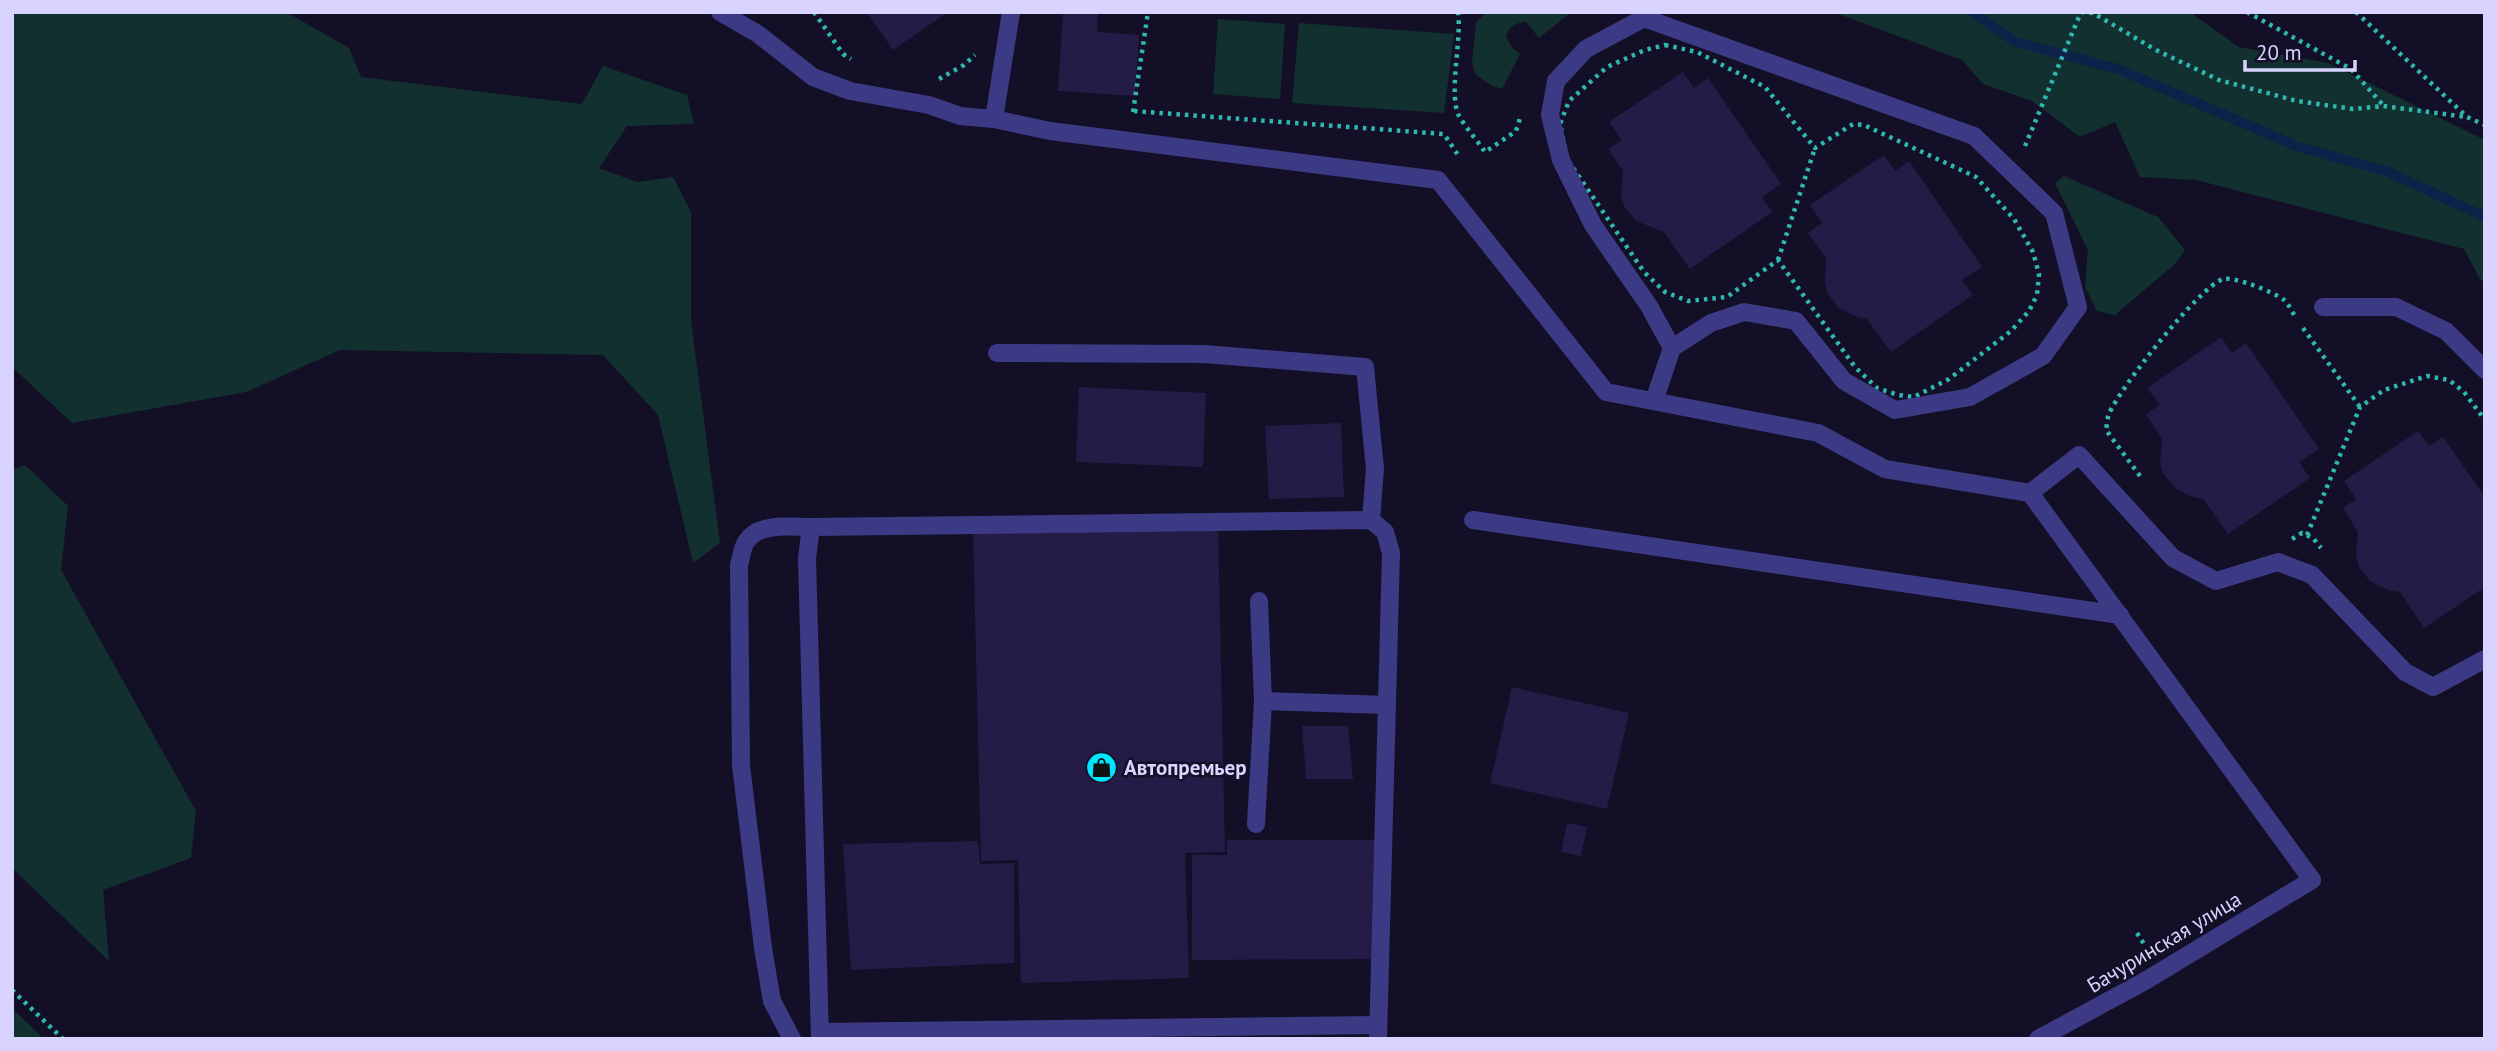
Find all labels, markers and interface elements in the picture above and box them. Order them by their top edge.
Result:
scale bar [2245,28,2355,72]
text: 20 m [2256,39,2302,66]
shop icon: Автопремьер [1084,750,1118,784]
place label: Автопремьер [1124,754,1247,781]
street label: Бачуринская улица [2082,885,2246,999]

